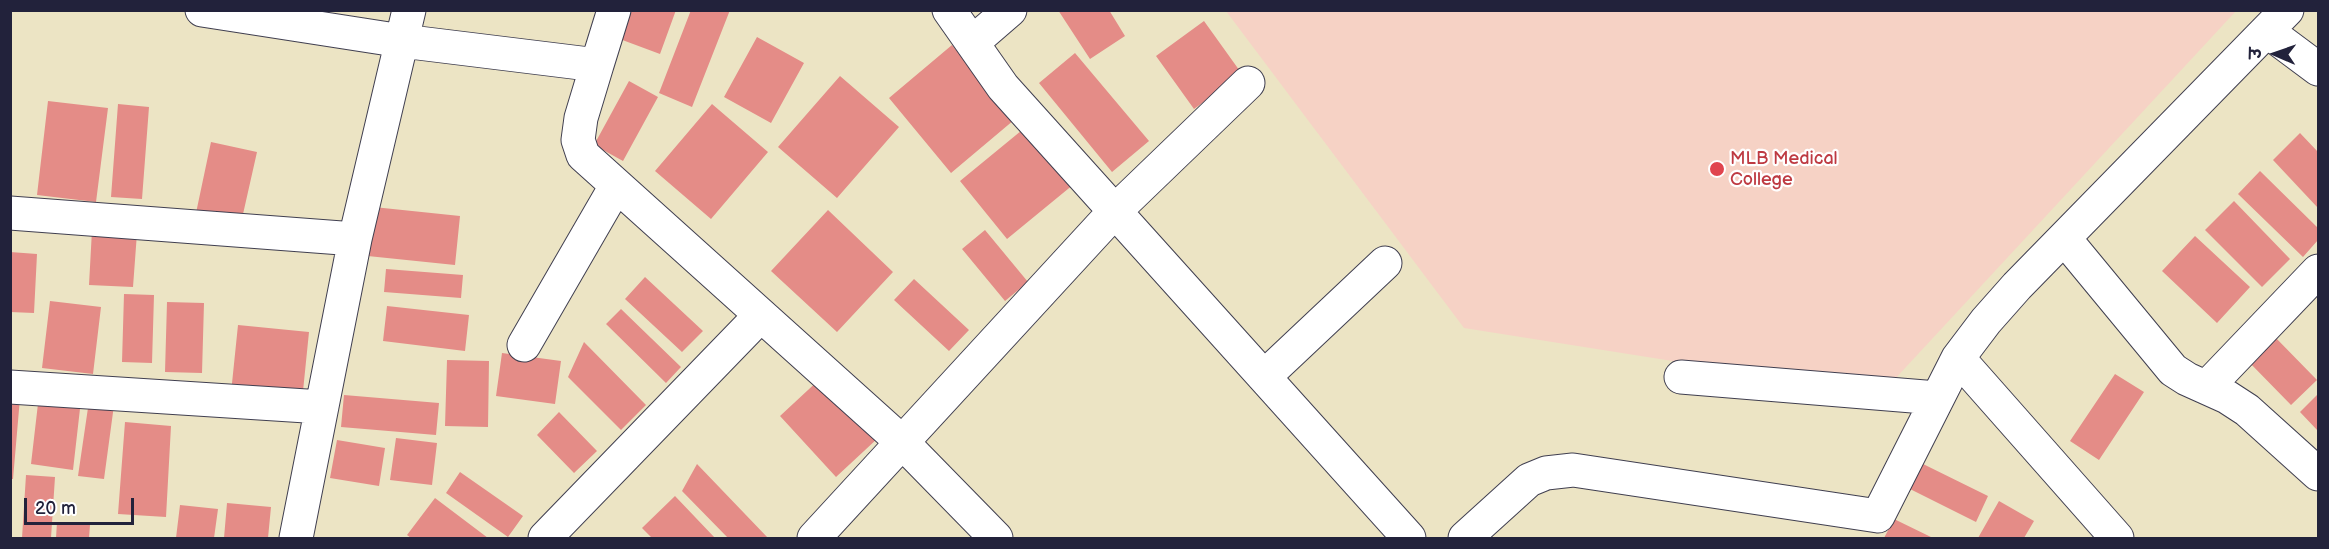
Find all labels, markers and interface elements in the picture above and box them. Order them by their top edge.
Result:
north arrow [2245,24,2305,84]
text: उ [2247,48,2266,59]
place label: MLB Medical College [1730,148,1838,190]
marker: MLB Medical College [1708,160,1726,178]
scale bar [27,486,136,524]
text: 20 m [35,498,76,519]

